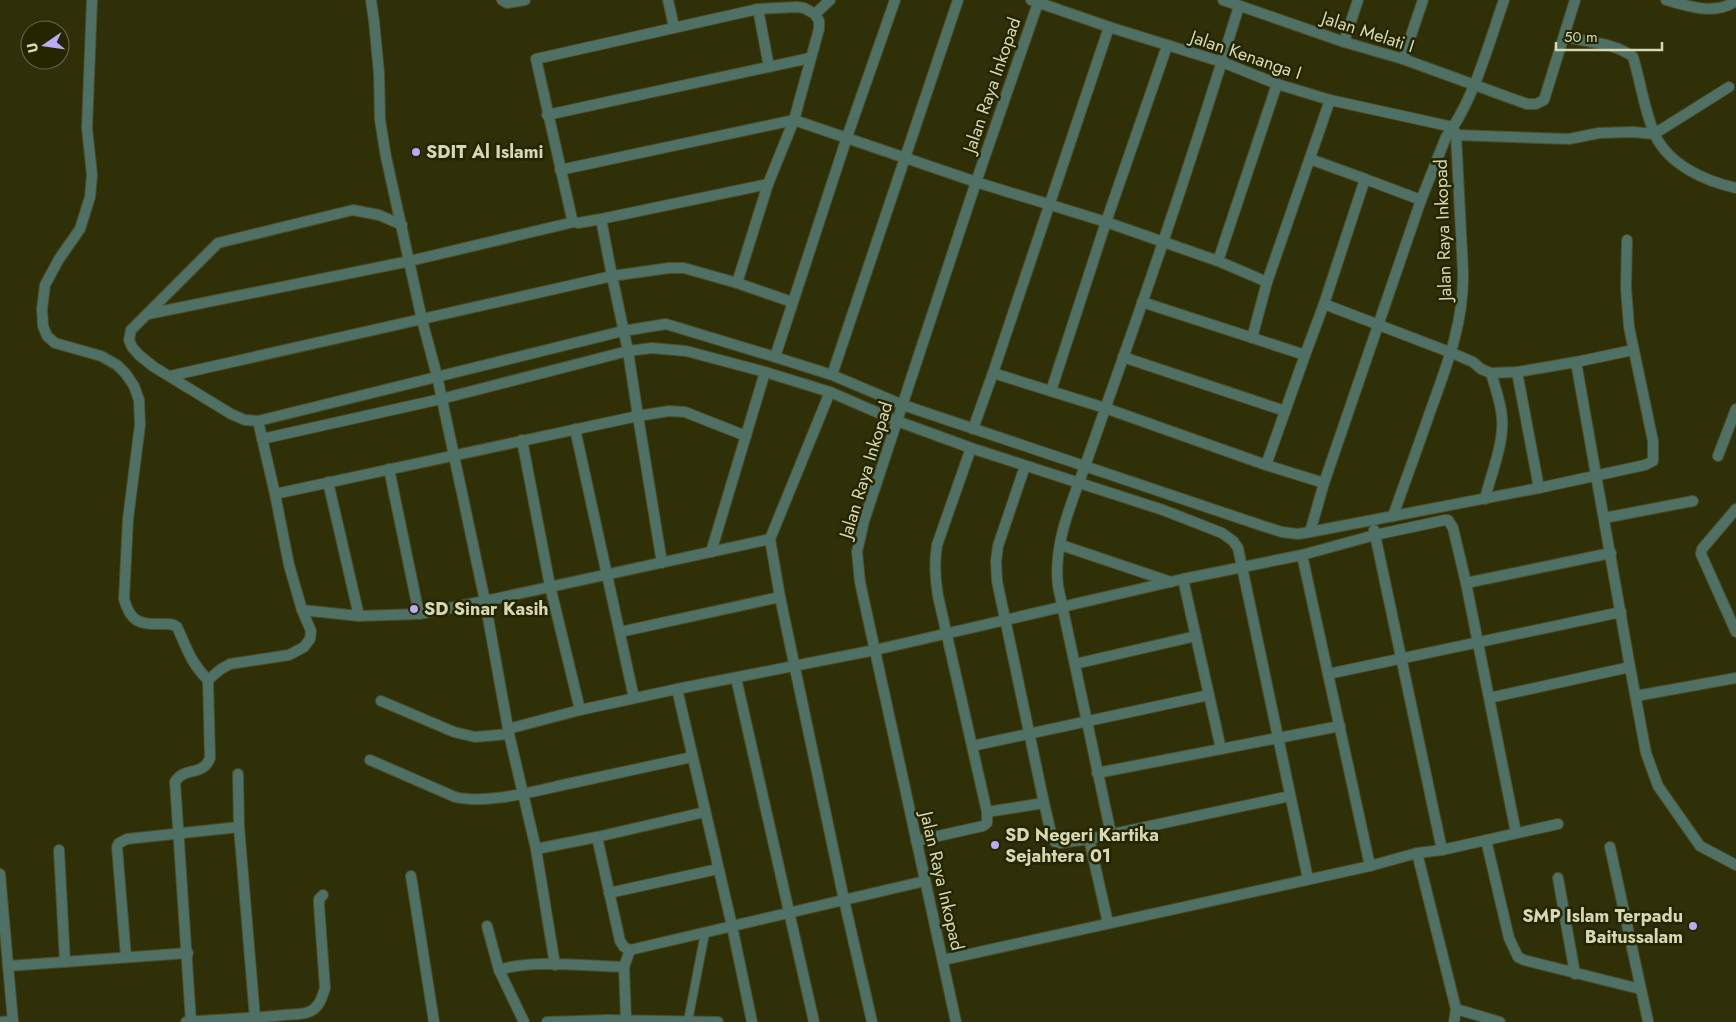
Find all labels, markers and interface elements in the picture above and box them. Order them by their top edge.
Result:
street label: Jalan Melati I [1316,4,1418,59]
street label: Jalan Raya Inkopad [956,14,1027,158]
north arrow [20,20,70,70]
scale bar [1556,20,1662,52]
street label: Jalan Kenanga I [1185,23,1305,86]
text: 50 m [1564,26,1598,48]
text: U [21,41,43,55]
place label: SDIT Al Islami [426,139,543,165]
marker: SDIT Al Islami [410,146,422,158]
street label: Jalan Raya Inkopad [1428,159,1459,303]
street label: Jalan Raya Inkopad [832,398,899,544]
place label: SD Sinar Kasih [424,596,549,622]
marker: SD Sinar Kasih [408,603,420,615]
street label: Jalan Raya Inkopad [913,807,971,953]
place label: SD Negeri Kartika Sejahtera 01 [1005,822,1159,869]
marker: SD Negeri Kartika Sejahtera 01 [989,839,1001,851]
place label: SMP Islam Terpadu Baitussalam [1522,903,1683,950]
marker: SMP Islam Terpadu Baitussalam [1687,920,1699,932]

